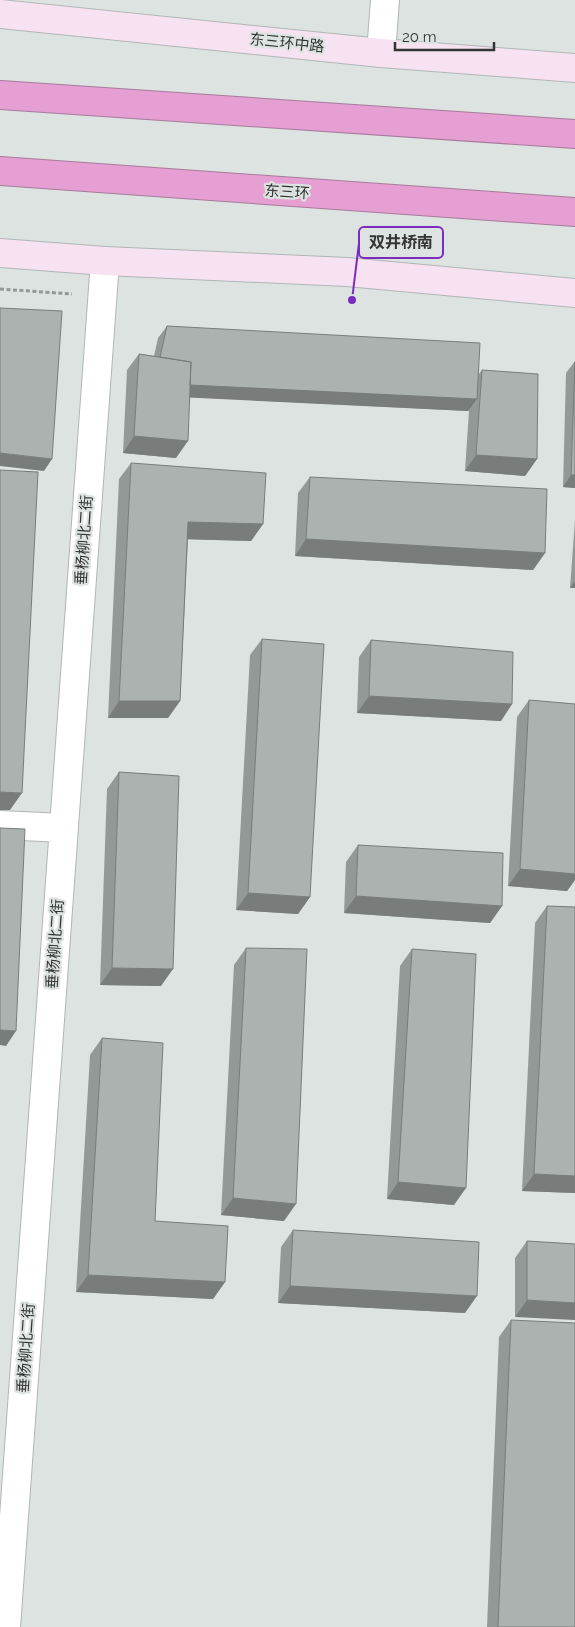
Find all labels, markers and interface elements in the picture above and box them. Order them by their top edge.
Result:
scale bar [395,20,494,52]
text: 20 m [402,28,437,46]
street label: 东三环中路 [249,30,325,56]
street label: 东三环 [264,181,310,203]
callout: 双井桥南 [359,227,443,258]
text: 双井桥南 [369,233,433,252]
street label: 垂杨柳北二街 [72,494,96,586]
street label: 垂杨柳北二街 [43,898,67,990]
street label: 垂杨柳北二街 [14,1302,38,1394]

